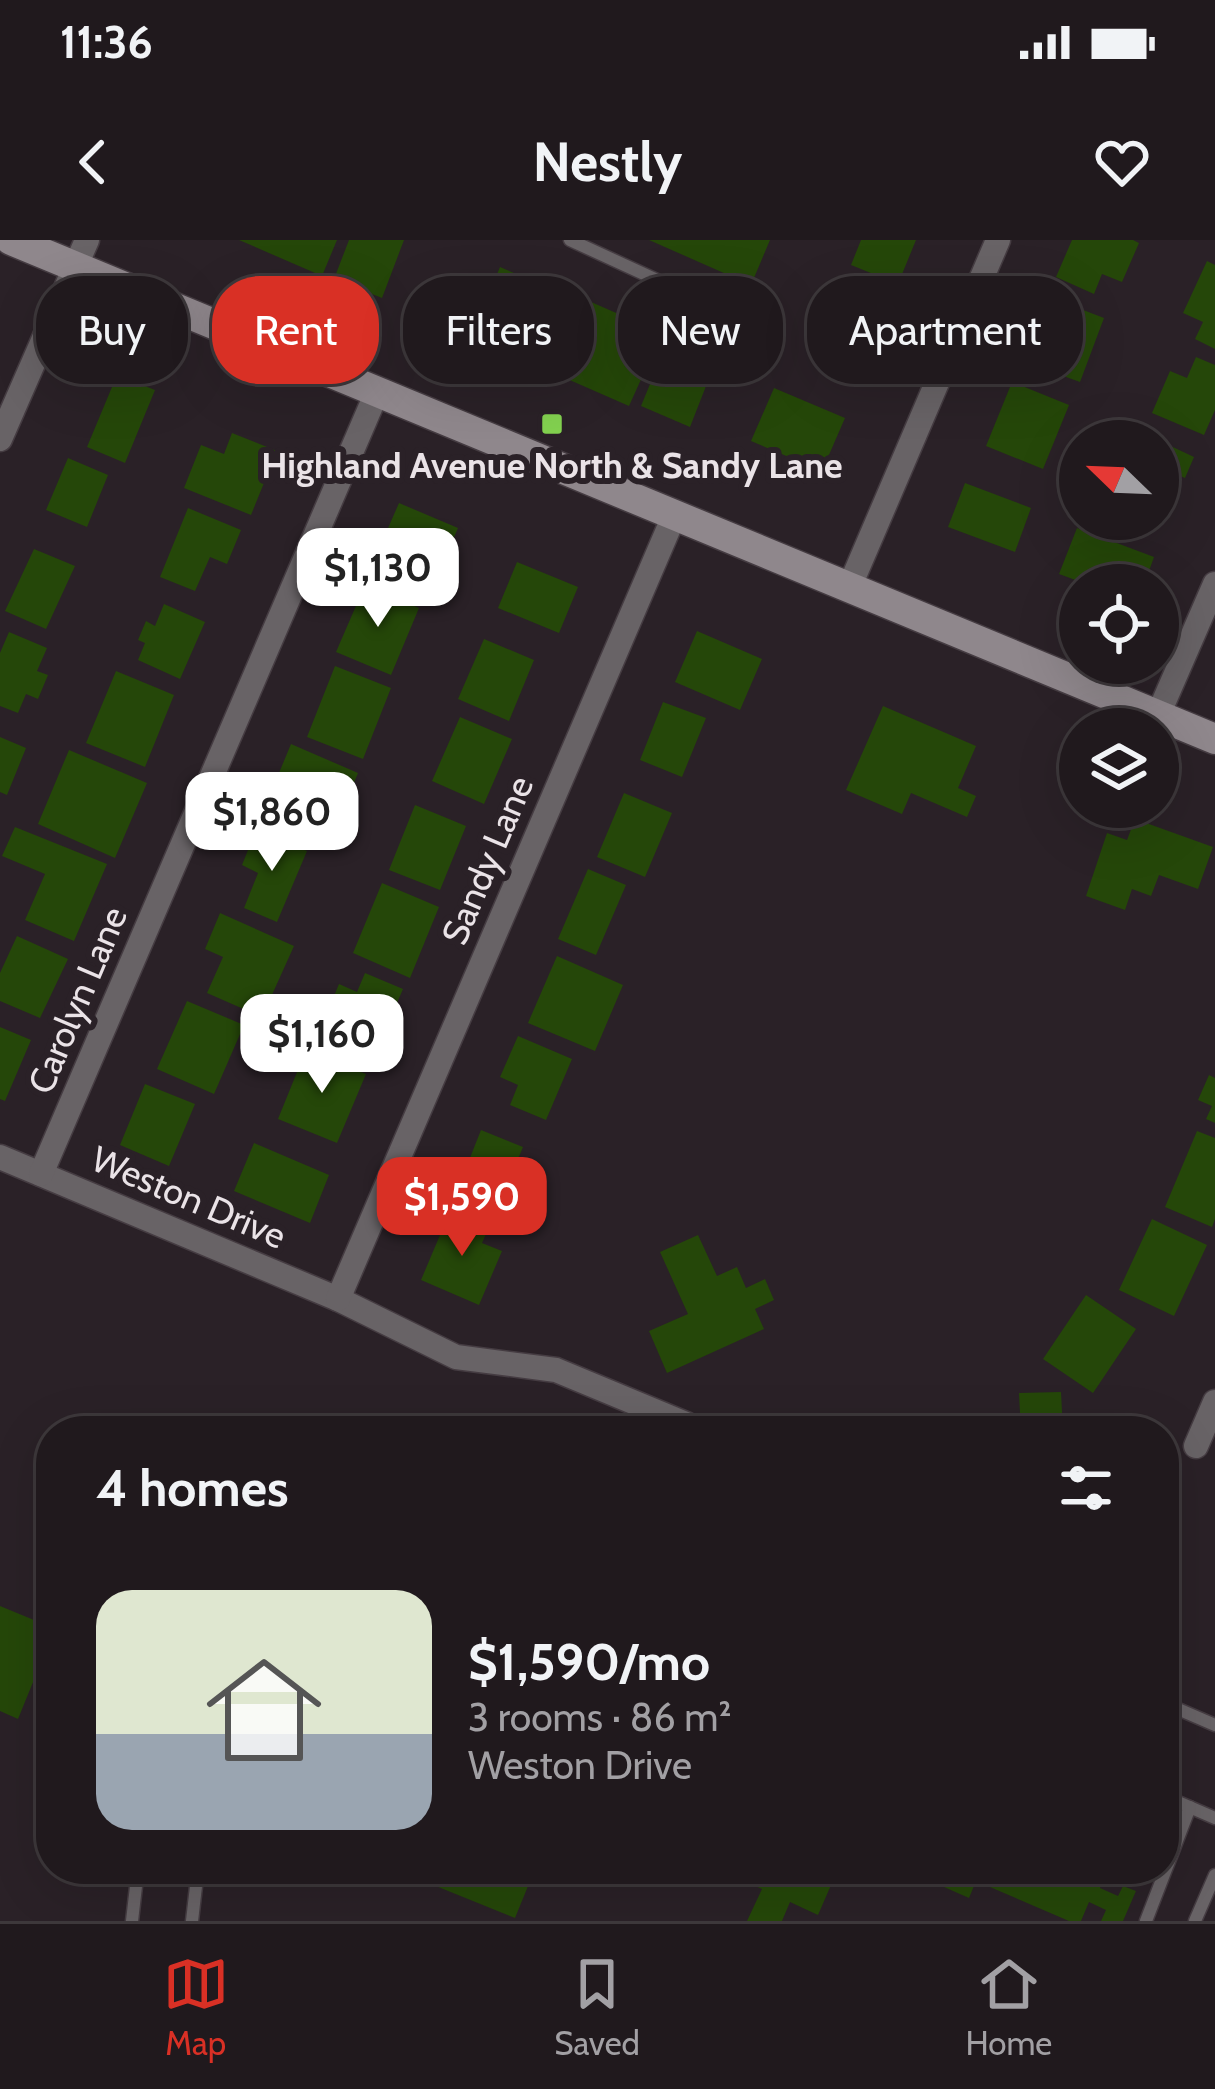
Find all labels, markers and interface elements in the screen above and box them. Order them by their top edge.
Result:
text: 11:36 [60,15,153,69]
icon: back [60,129,126,195]
text: Nestly [533,129,682,195]
icon: heart [1089,129,1155,195]
chip: Buy [36,276,188,384]
chip: Rent [212,276,379,384]
chip: Filters [403,276,594,384]
chip: New [618,276,783,384]
chip: Apartment [807,276,1083,384]
marker: Highland Avenue North & Sandy Lane [539,411,565,437]
north arrow [1059,420,1179,540]
map controls [1059,420,1179,828]
place label: Highland Avenue North & Sandy Lane [261,443,843,487]
pin: $1,130 [280,528,476,630]
text: $1,130 [324,543,432,591]
button: locate [1059,564,1179,684]
button: layers [1059,708,1179,828]
street label: Sandy Lane [432,769,542,951]
pin: $1,860 [174,772,370,874]
text: $1,860 [212,787,332,835]
street label: Carolyn Lane [18,900,136,1100]
pin: $1,160 [224,994,420,1096]
text: $1,160 [267,1009,377,1057]
street label: Weston Drive [85,1136,293,1258]
pin: $1,590 [364,1157,560,1259]
text: $1,590 [404,1172,520,1220]
icon: filters [1053,1455,1119,1521]
text: 4 homes [96,1457,288,1519]
text: $1,590/mo [468,1631,710,1693]
icon: home [192,1638,336,1782]
text: 3 rooms · 86 m² [468,1693,731,1741]
text: Weston Drive [468,1741,692,1789]
tab: Map [163,1951,229,2063]
tab: Saved [554,1951,640,2063]
tab: Home [965,1951,1052,2063]

